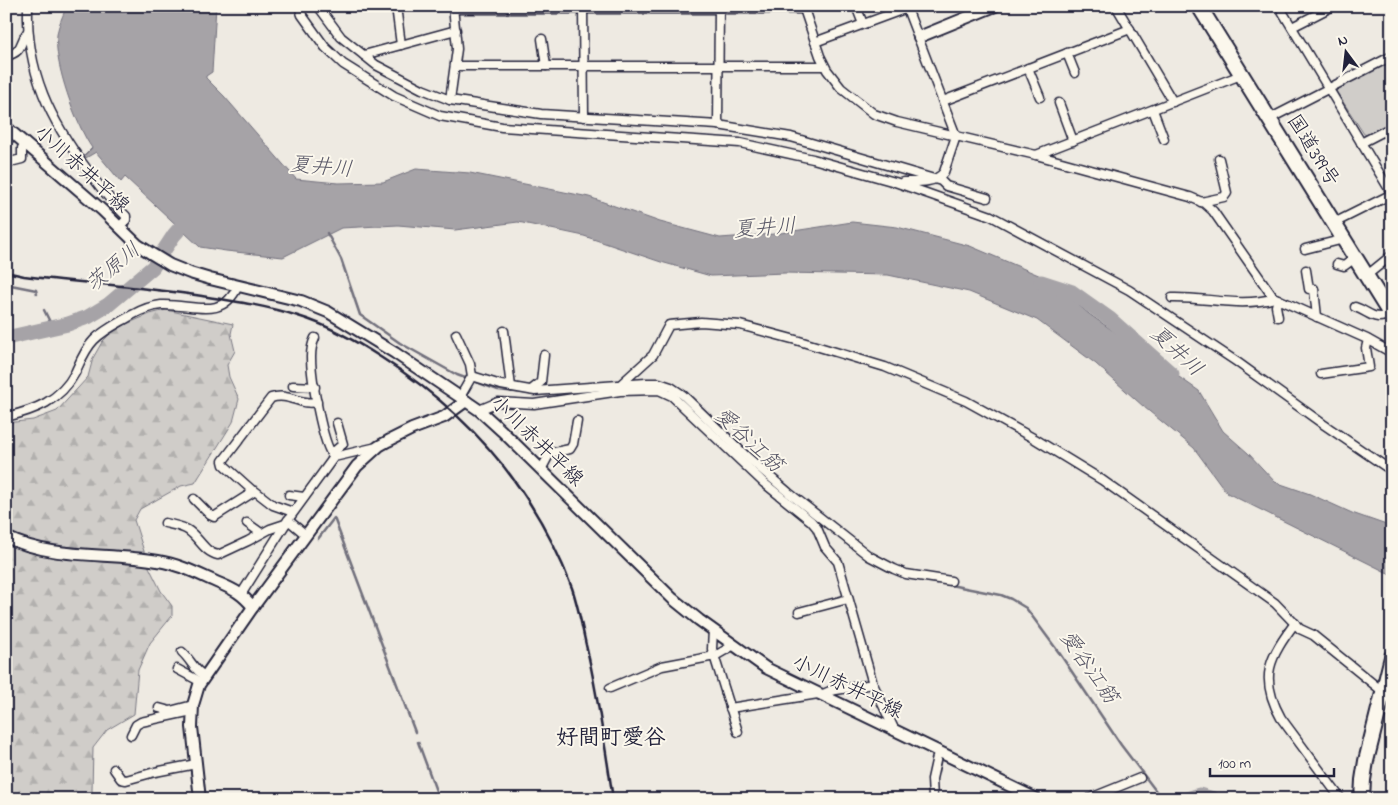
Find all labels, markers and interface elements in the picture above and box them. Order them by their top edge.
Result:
north arrow [1320,28,1370,78]
text: N [1336,30,1350,52]
street label: 国道399号 [1278,109,1346,193]
street label: 小川赤井平線 [27,119,135,221]
water label: 夏井川 [288,150,354,186]
water label: 夏井川 [733,212,797,246]
water label: 茨原川 [80,236,148,300]
water label: 夏井川 [1143,320,1209,384]
street label: 小川赤井平線 [483,390,589,494]
water label: 愛谷江筋 [707,401,791,483]
water label: 愛谷江筋 [1052,625,1126,713]
street label: 小川赤井平線 [787,649,907,727]
district label: 好間町愛谷 [556,723,666,755]
scale bar [1210,745,1334,777]
text: 100 m [1218,753,1251,775]

